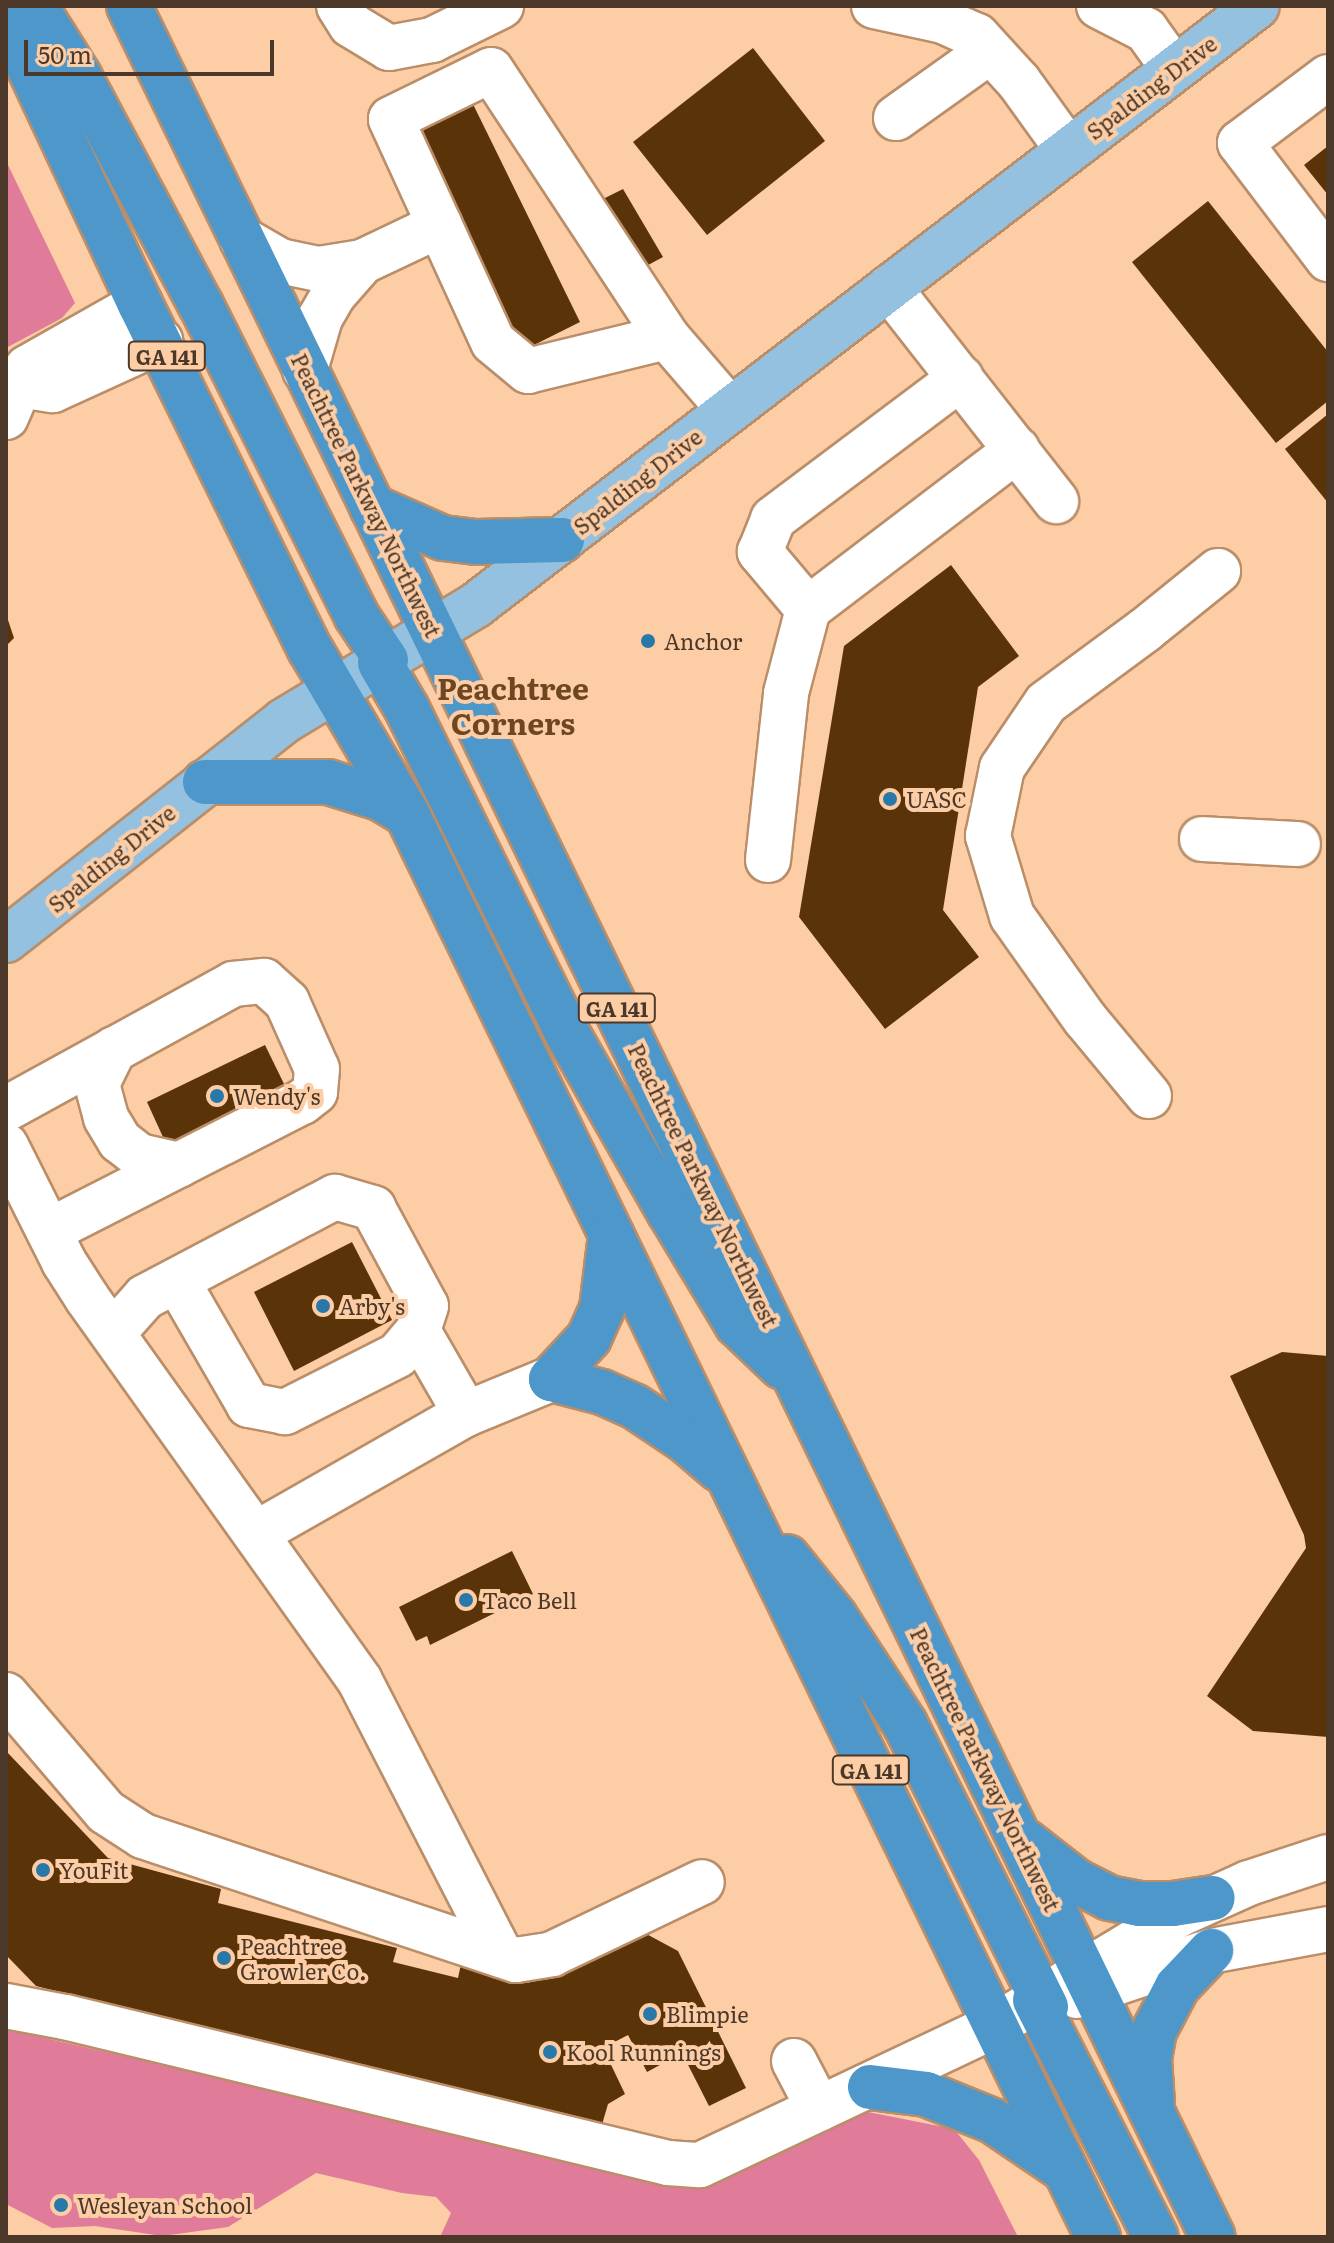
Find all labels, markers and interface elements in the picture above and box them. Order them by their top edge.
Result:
scale bar [28,24,278,74]
street label: Spalding Drive [1081,30,1221,144]
text: 50 m [38,36,92,71]
road number: GA 141 [127,340,207,372]
street label: Peachtree Parkway Northwest [287,349,447,641]
street label: Spalding Drive [568,423,706,539]
place label: Anchor [664,628,742,654]
marker: Anchor [639,632,657,650]
district label: Peachtree Corners [437,669,589,740]
place label: UASC [906,786,967,812]
marker: UASC [881,790,899,808]
street label: Spalding Drive [42,799,180,917]
road number: GA 141 [577,992,657,1024]
street label: Peachtree Parkway Northwest [624,1039,784,1331]
place label: Wendy's [233,1083,321,1109]
marker: Wendy's [208,1087,226,1105]
place label: Arby's [339,1293,405,1319]
marker: Arby's [314,1297,332,1315]
place label: Taco Bell [482,1587,577,1613]
marker: Taco Bell [457,1591,475,1609]
street label: Peachtree Parkway Northwest [906,1623,1066,1915]
road number: GA 141 [831,1754,911,1786]
place label: YouFit [59,1857,128,1883]
marker: YouFit [34,1861,52,1879]
place label: Peachtree Growler Co. [240,1932,366,1984]
marker: Peachtree Growler Co. [215,1949,233,1967]
place label: Blimpie [666,2001,749,2027]
marker: Blimpie [641,2005,659,2023]
place label: Kool Runnings [566,2039,721,2065]
marker: Kool Runnings [541,2043,559,2061]
place label: Wesleyan School [77,2192,252,2218]
marker: Wesleyan School [52,2196,70,2214]

